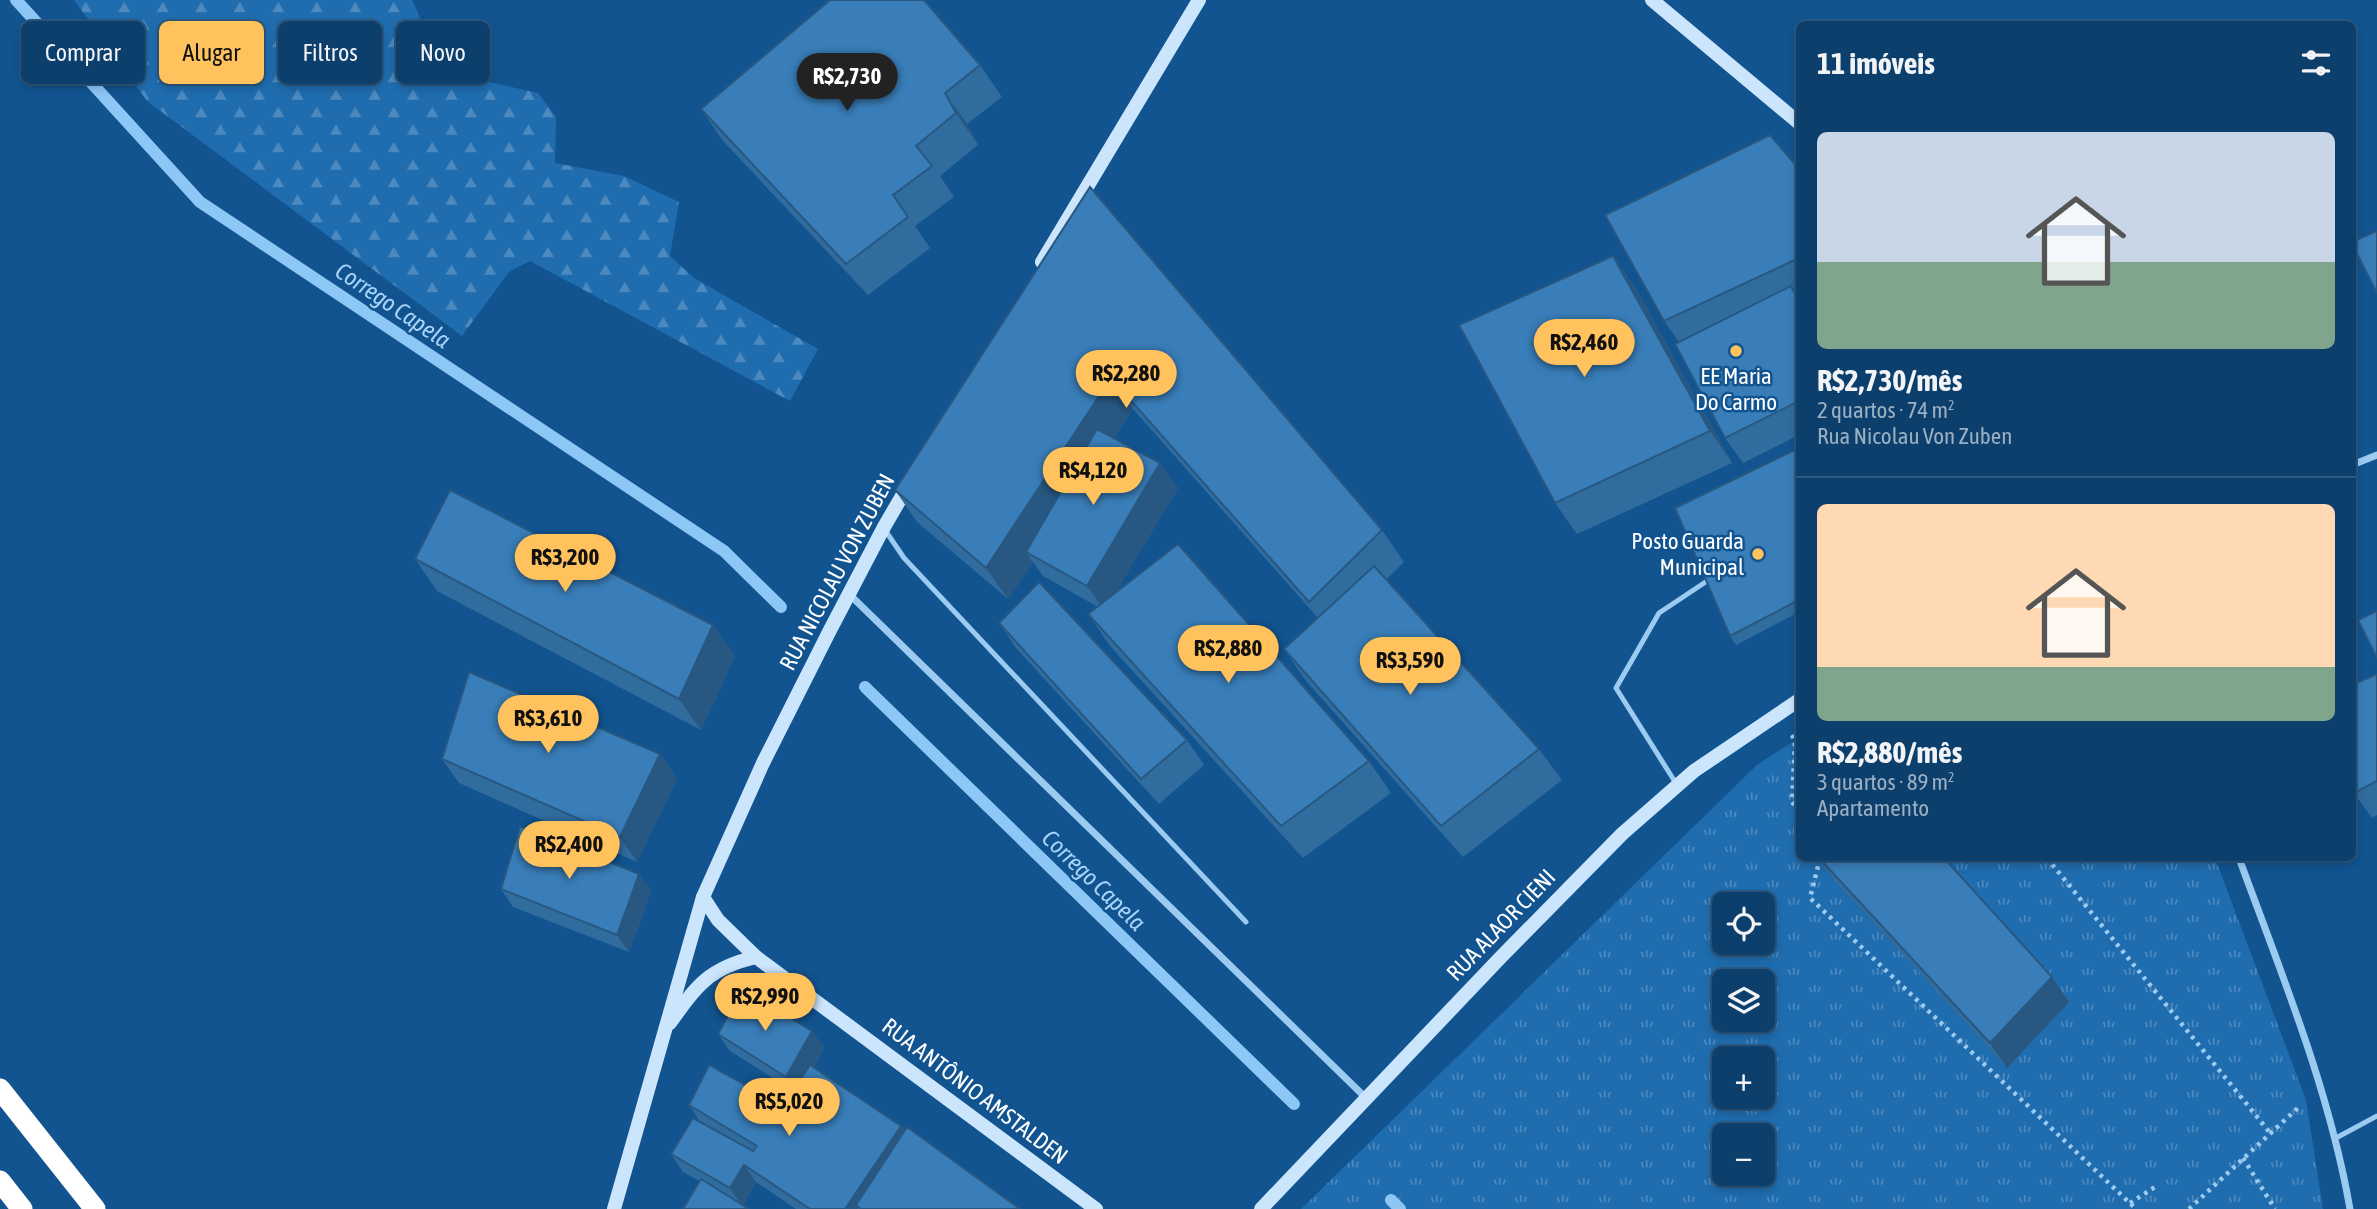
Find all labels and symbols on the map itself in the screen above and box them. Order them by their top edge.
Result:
pin: R$2,730 [782,54,912,113]
water label: Corrego Capela [330,257,456,353]
pin: R$2,460 [1519,320,1649,379]
marker: EE Maria Do Carmo [1728,343,1744,359]
pin: R$2,280 [1061,350,1191,410]
place label: EE Maria Do Carmo [1695,363,1777,415]
pin: R$4,120 [1028,448,1158,507]
street label: RUA NICOLAU VON ZUBEN [774,469,900,675]
place label: Posto Guarda Municipal [1631,528,1744,580]
pin: R$3,200 [500,534,630,594]
marker: Posto Guarda Municipal [1750,546,1766,562]
pin: R$2,880 [1163,626,1293,685]
pin: R$3,590 [1345,638,1475,697]
pin: R$3,610 [483,696,613,755]
pin: R$2,400 [504,822,634,881]
water label: Corrego Capela [1037,824,1151,936]
street label: RUA ALAOR CIENI [1441,864,1561,986]
pin: R$2,990 [700,974,830,1033]
street label: RUA ANTÔNIO AMSTALDEN [877,1013,1073,1169]
pin: R$5,020 [724,1078,854,1138]

